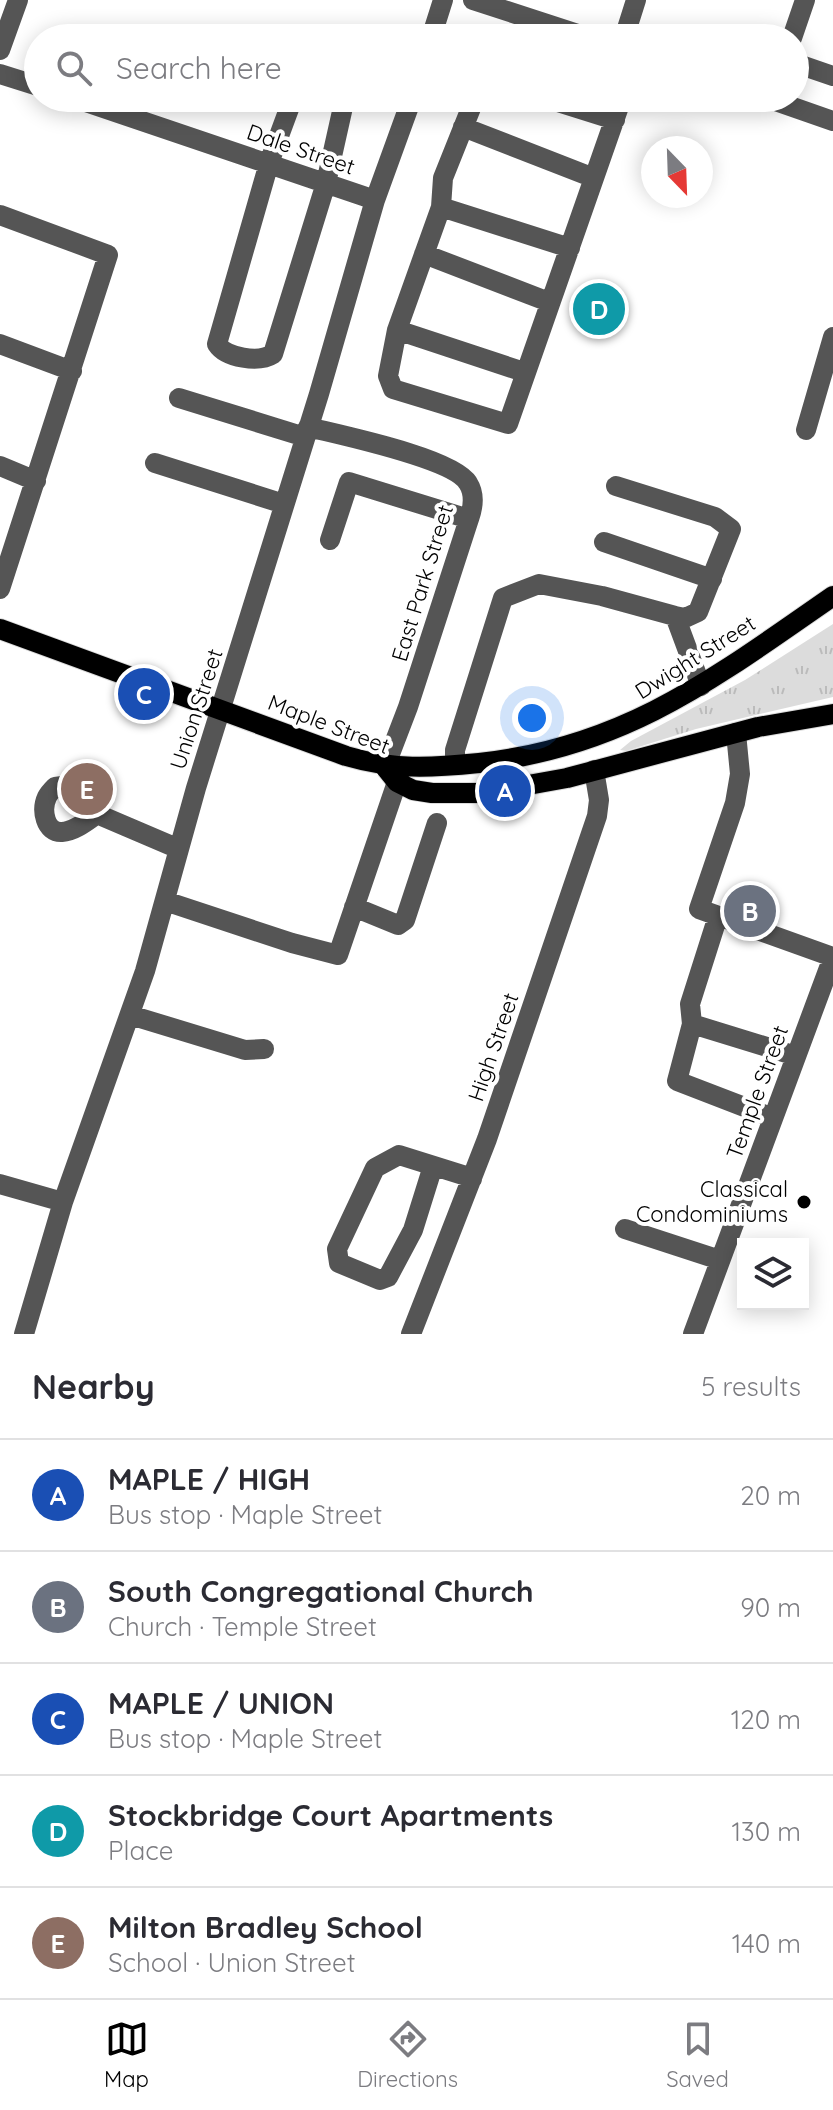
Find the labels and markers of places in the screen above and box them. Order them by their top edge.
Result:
pin: D [573,279,625,339]
pin: C [118,664,170,724]
pin: E [61,759,113,819]
pin: A [479,761,531,821]
pin: B [724,881,776,941]
place label: Classical Condominiums [636,1175,788,1228]
marker: Classical Condominiums [795,1193,813,1211]

